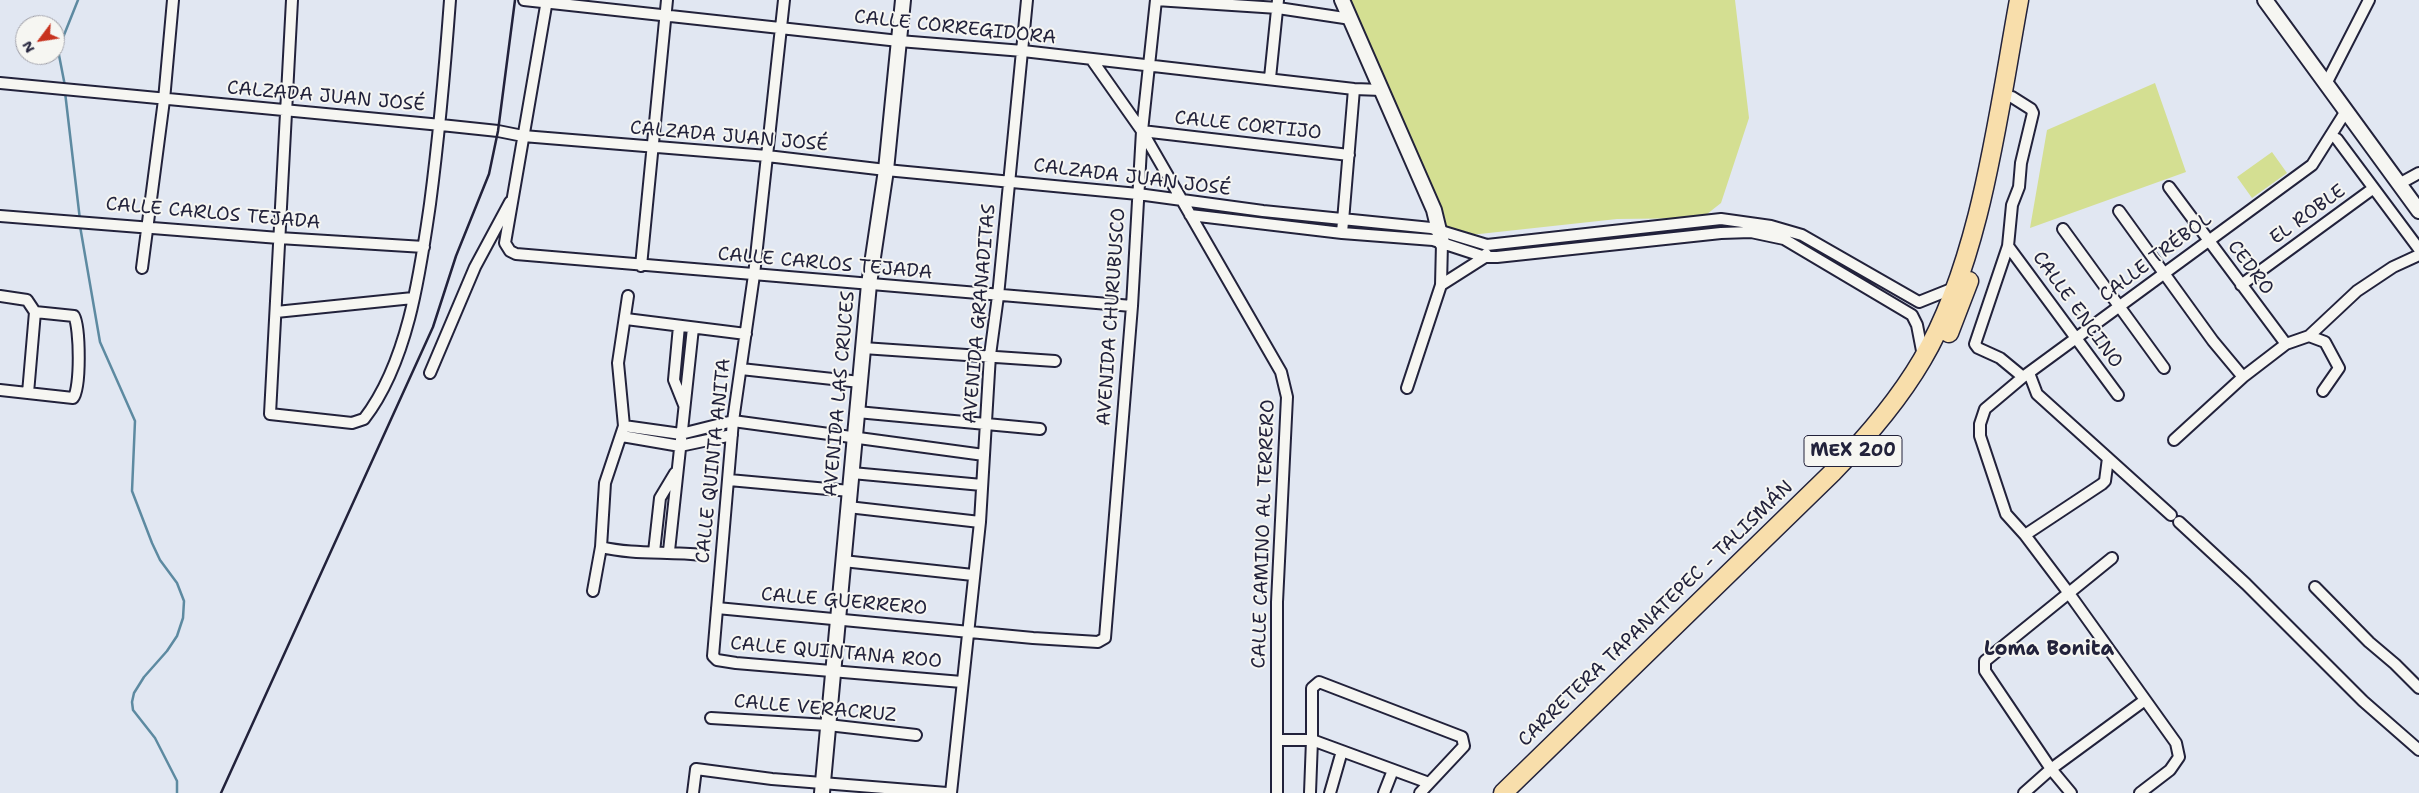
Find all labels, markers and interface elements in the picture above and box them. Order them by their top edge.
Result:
street label: CALLE CORREGIDORA [853,6,1057,50]
north arrow [15,15,65,65]
text: N [17,38,39,57]
street label: CALZADA JUAN JOSÉ [226,77,426,117]
street label: CALLE CORTIJO [1173,107,1323,145]
street label: CALZADA JUAN JOSÉ [629,117,829,157]
street label: CALZADA JUAN JOSÉ [1032,155,1232,201]
street label: EL ROBLE [2266,180,2350,250]
street label: CALLE CARLOS TEJADA [105,193,321,235]
street label: AVENIDA GRANADITAS [959,203,1001,425]
street label: AVENIDA CHURUBUSCO [1093,207,1131,427]
street label: CALLE TRÉBOL [2095,208,2217,308]
street label: CEDRO [2222,236,2278,300]
street label: CALLE CARLOS TEJADA [717,243,933,285]
street label: CALLE ENCINO [2027,247,2127,373]
street label: AVENIDA LAS CRUCES [820,290,860,498]
street label: CALLE QUINTA ANITA [692,357,736,565]
street label: CALLE CAMINO AL TERRERO [1248,399,1280,669]
road number: MEX 200 [1804,436,1902,466]
street label: CARRETERA TAPANATEPEC - TALISMÁN [1514,476,1798,752]
street label: CALLE GUERRERO [760,583,928,621]
street label: CALLE QUINTANA ROO [729,632,943,674]
district label: Loma Bonita [1984,638,2114,662]
street label: CALLE VERACRUZ [733,691,897,727]

